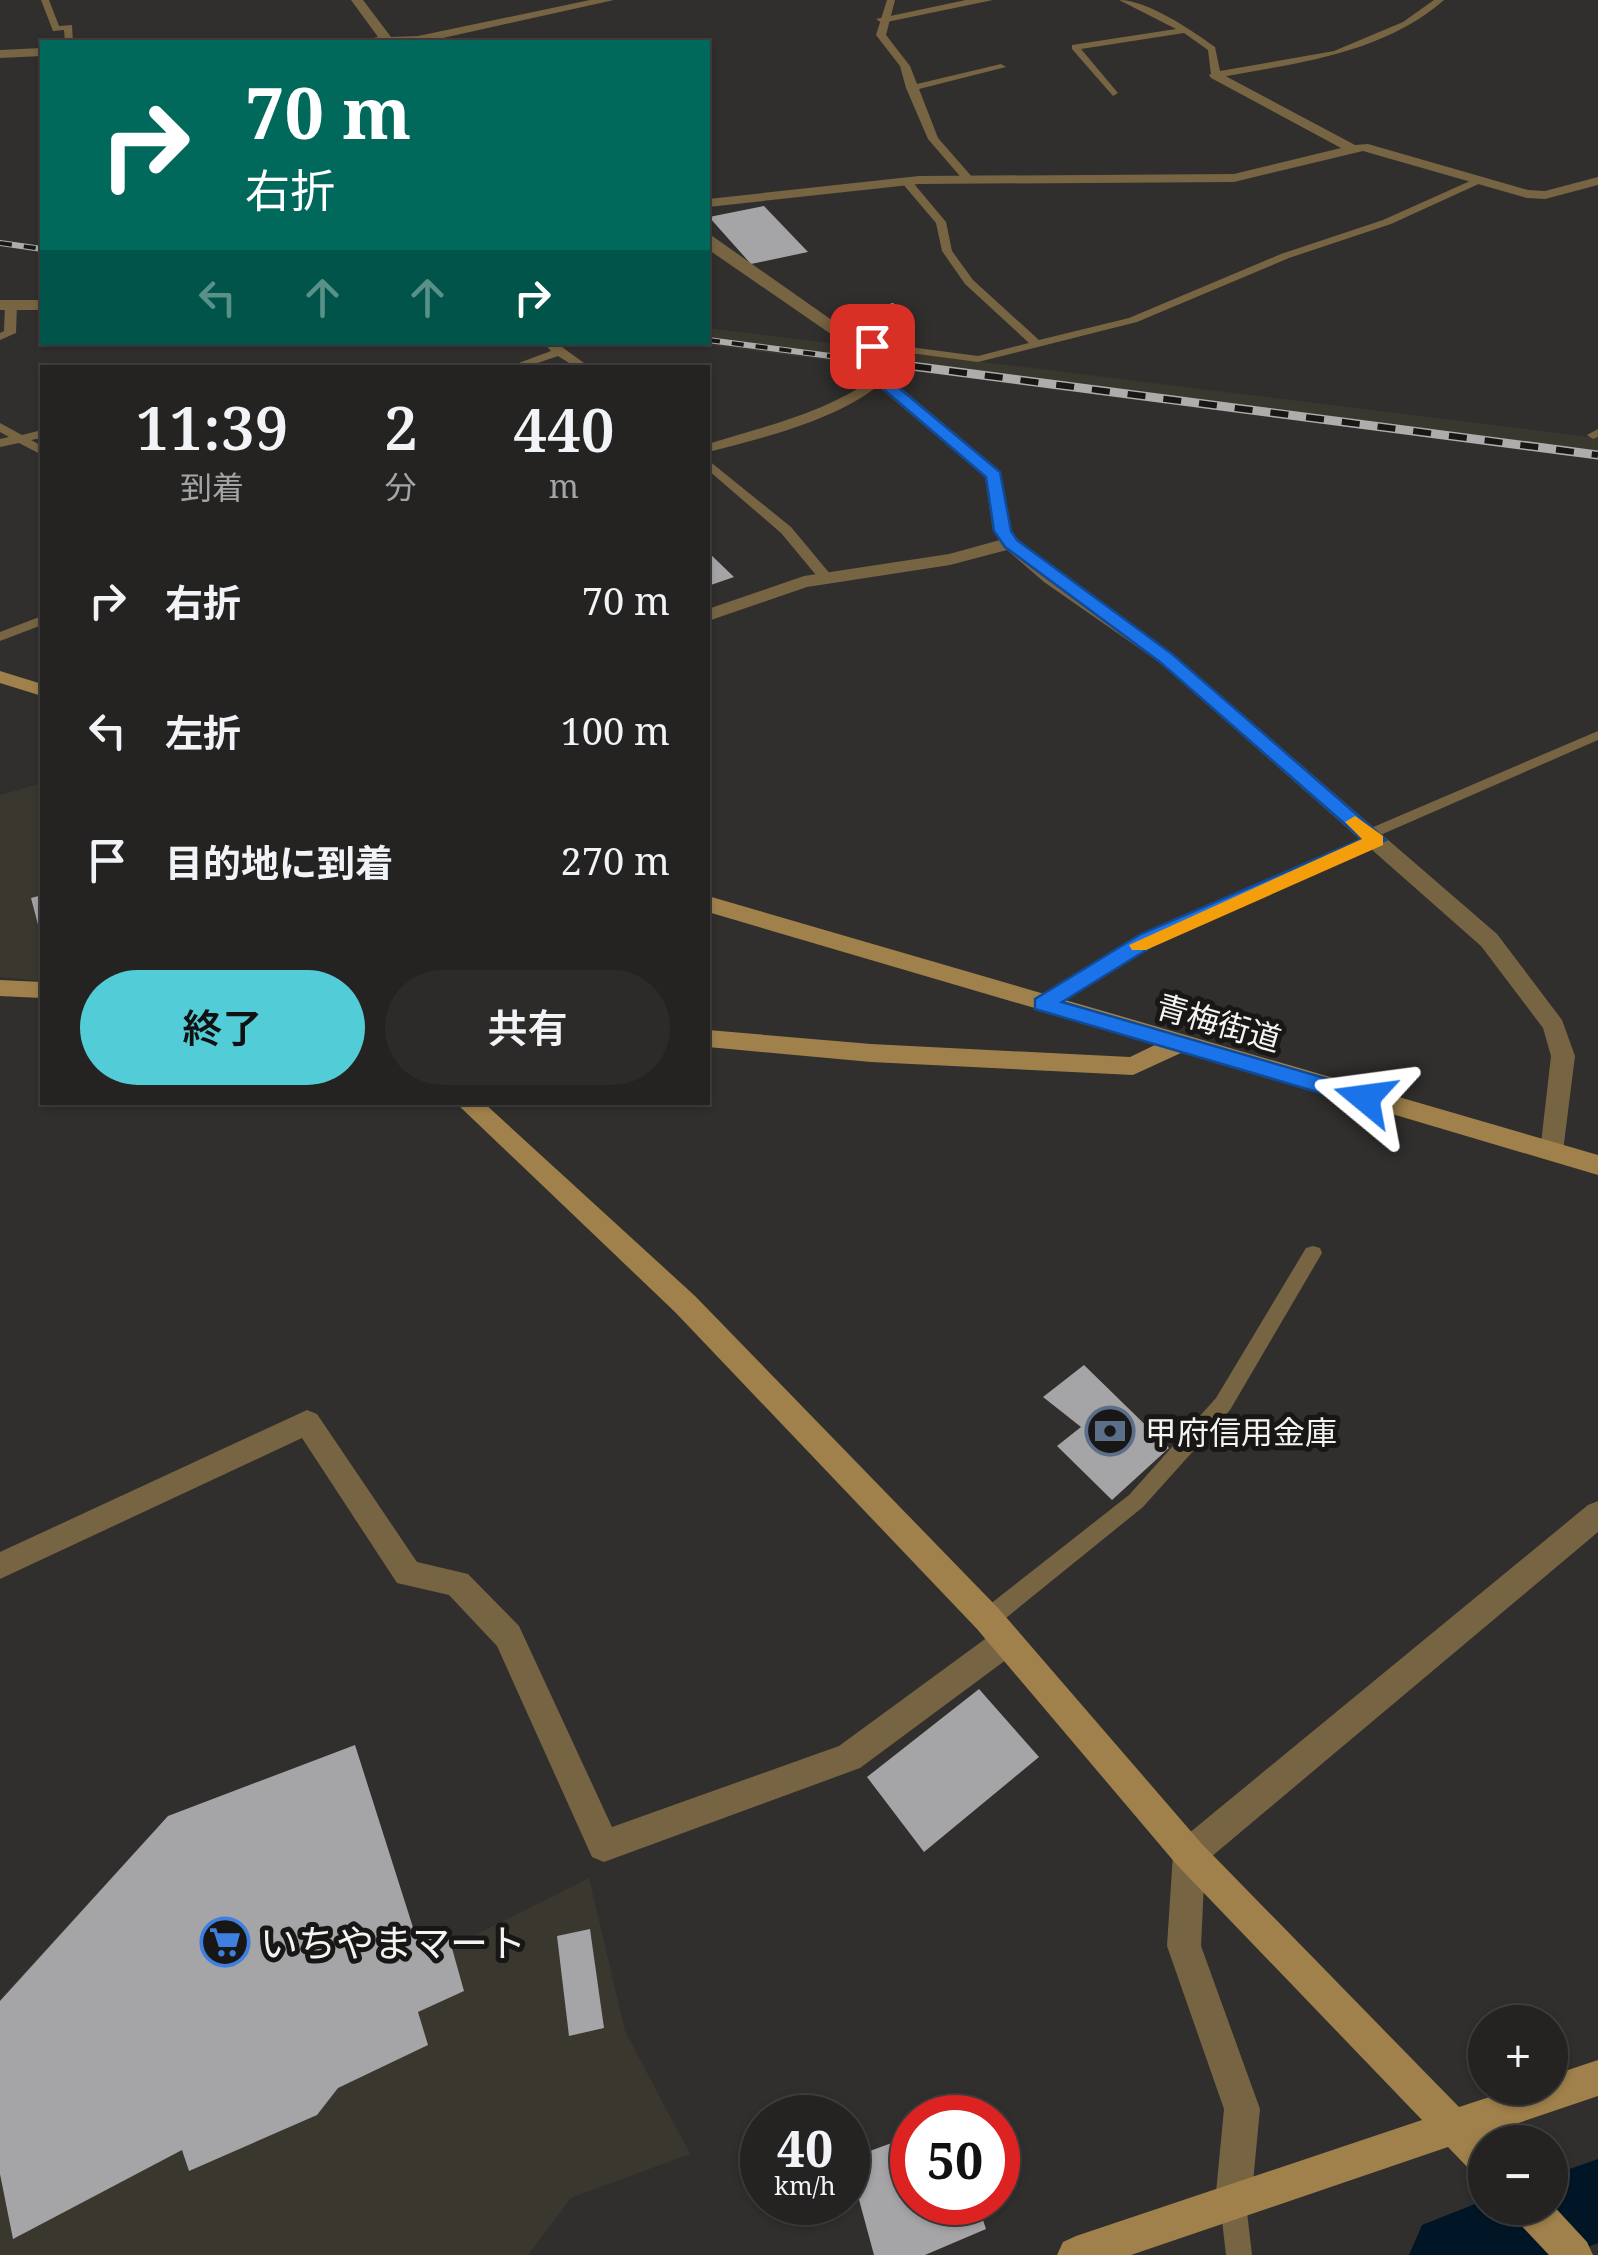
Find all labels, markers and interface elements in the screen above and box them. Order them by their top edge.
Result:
text: 70 m [245,64,411,160]
icon: right [80,80,210,210]
text: 右折 [245,159,335,220]
icon: left [190,270,245,325]
icon: ahead [295,270,350,325]
icon: ahead [400,270,455,325]
icon: right [505,270,560,325]
pin [830,304,915,389]
icon: arrive [845,319,900,374]
text: 11:39 [135,386,288,468]
text: 2 [384,386,418,468]
text: 440 [513,388,614,470]
text: m [549,464,579,507]
text: 到着 [180,465,244,508]
text: 分 [385,465,417,508]
icon: right [80,573,135,628]
text: 70 m [582,574,670,626]
text: 右折 [165,576,241,628]
icon: left [80,703,135,758]
text: 100 m [560,704,670,756]
text: 左折 [165,706,241,758]
icon: arrive [80,833,135,888]
text: 270 m [560,834,670,886]
text: 目的地に到着 [165,836,393,888]
button: 終了 [80,970,365,1085]
button: 共有 [385,970,670,1085]
street label: 青梅街道 [1152,984,1286,1060]
position arrow [1313,1046,1417,1150]
bank icon: 甲府信用金庫 [1084,1405,1136,1457]
place label: 甲府信用金庫 [1145,1410,1337,1453]
supermarket icon: いちやまマート [199,1916,251,1968]
place label: いちやまマート [260,1916,526,1968]
map controls [1468,2005,1568,2225]
button: + [1468,2005,1568,2105]
speed limit sign: 50 [890,2095,1020,2225]
text: 40 [777,2114,833,2182]
button: − [1468,2125,1568,2225]
text: km/h [774,2168,836,2202]

